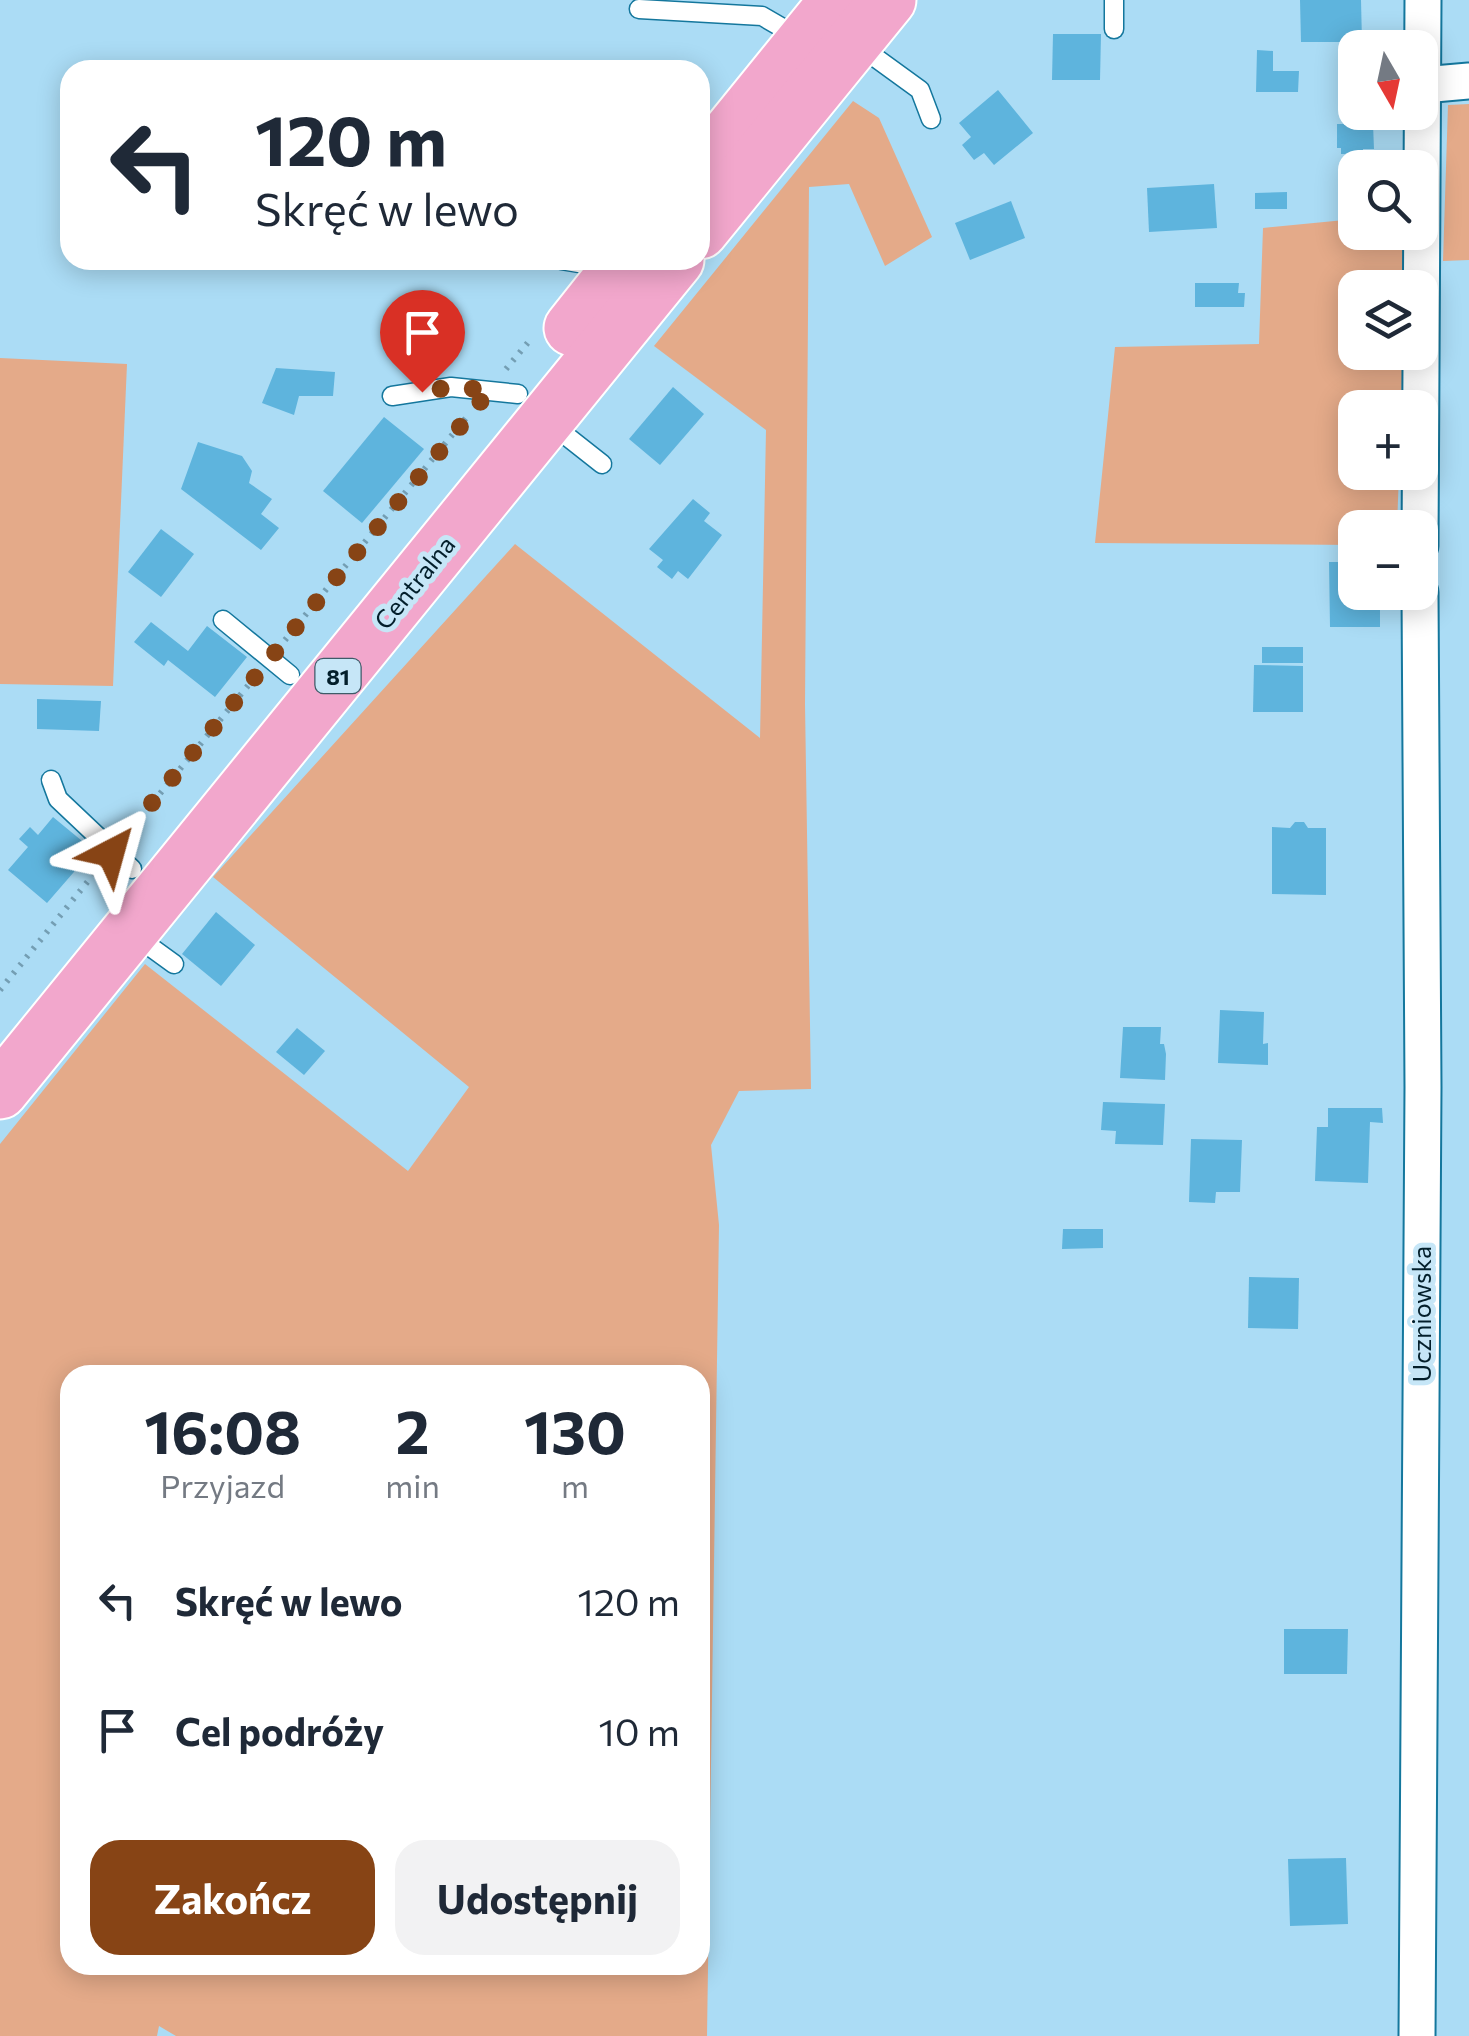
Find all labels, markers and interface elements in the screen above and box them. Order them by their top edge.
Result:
north arrow [1338,30,1438,130]
map controls [1338,30,1438,610]
text: 120 m [255,95,447,180]
icon: left [90,100,220,230]
button: search [1338,150,1438,250]
text: Skręć w lewo [255,180,519,235]
button: layers [1338,270,1438,370]
pin [380,290,465,393]
icon: arrive [395,305,450,360]
button: + [1338,390,1438,490]
button: − [1338,510,1438,610]
street label: Centralna [367,529,461,635]
road number: 81 [316,659,360,693]
position arrow [59,801,163,905]
street label: Uczniowska [1406,1246,1436,1382]
text: 16:08 [144,1393,301,1466]
text: 2 [395,1393,430,1466]
text: 130 [524,1393,626,1466]
text: Przyjazd [160,1465,285,1505]
text: min [385,1465,440,1505]
text: m [561,1465,589,1505]
icon: left [90,1573,145,1628]
text: Skręć w lewo [175,1577,402,1624]
text: 120 m [578,1577,680,1624]
icon: arrive [90,1703,145,1758]
text: Cel podróży [175,1707,384,1754]
text: 10 m [599,1707,680,1754]
button: Zakończ [90,1840,375,1955]
button: Udostępnij [395,1840,680,1955]

